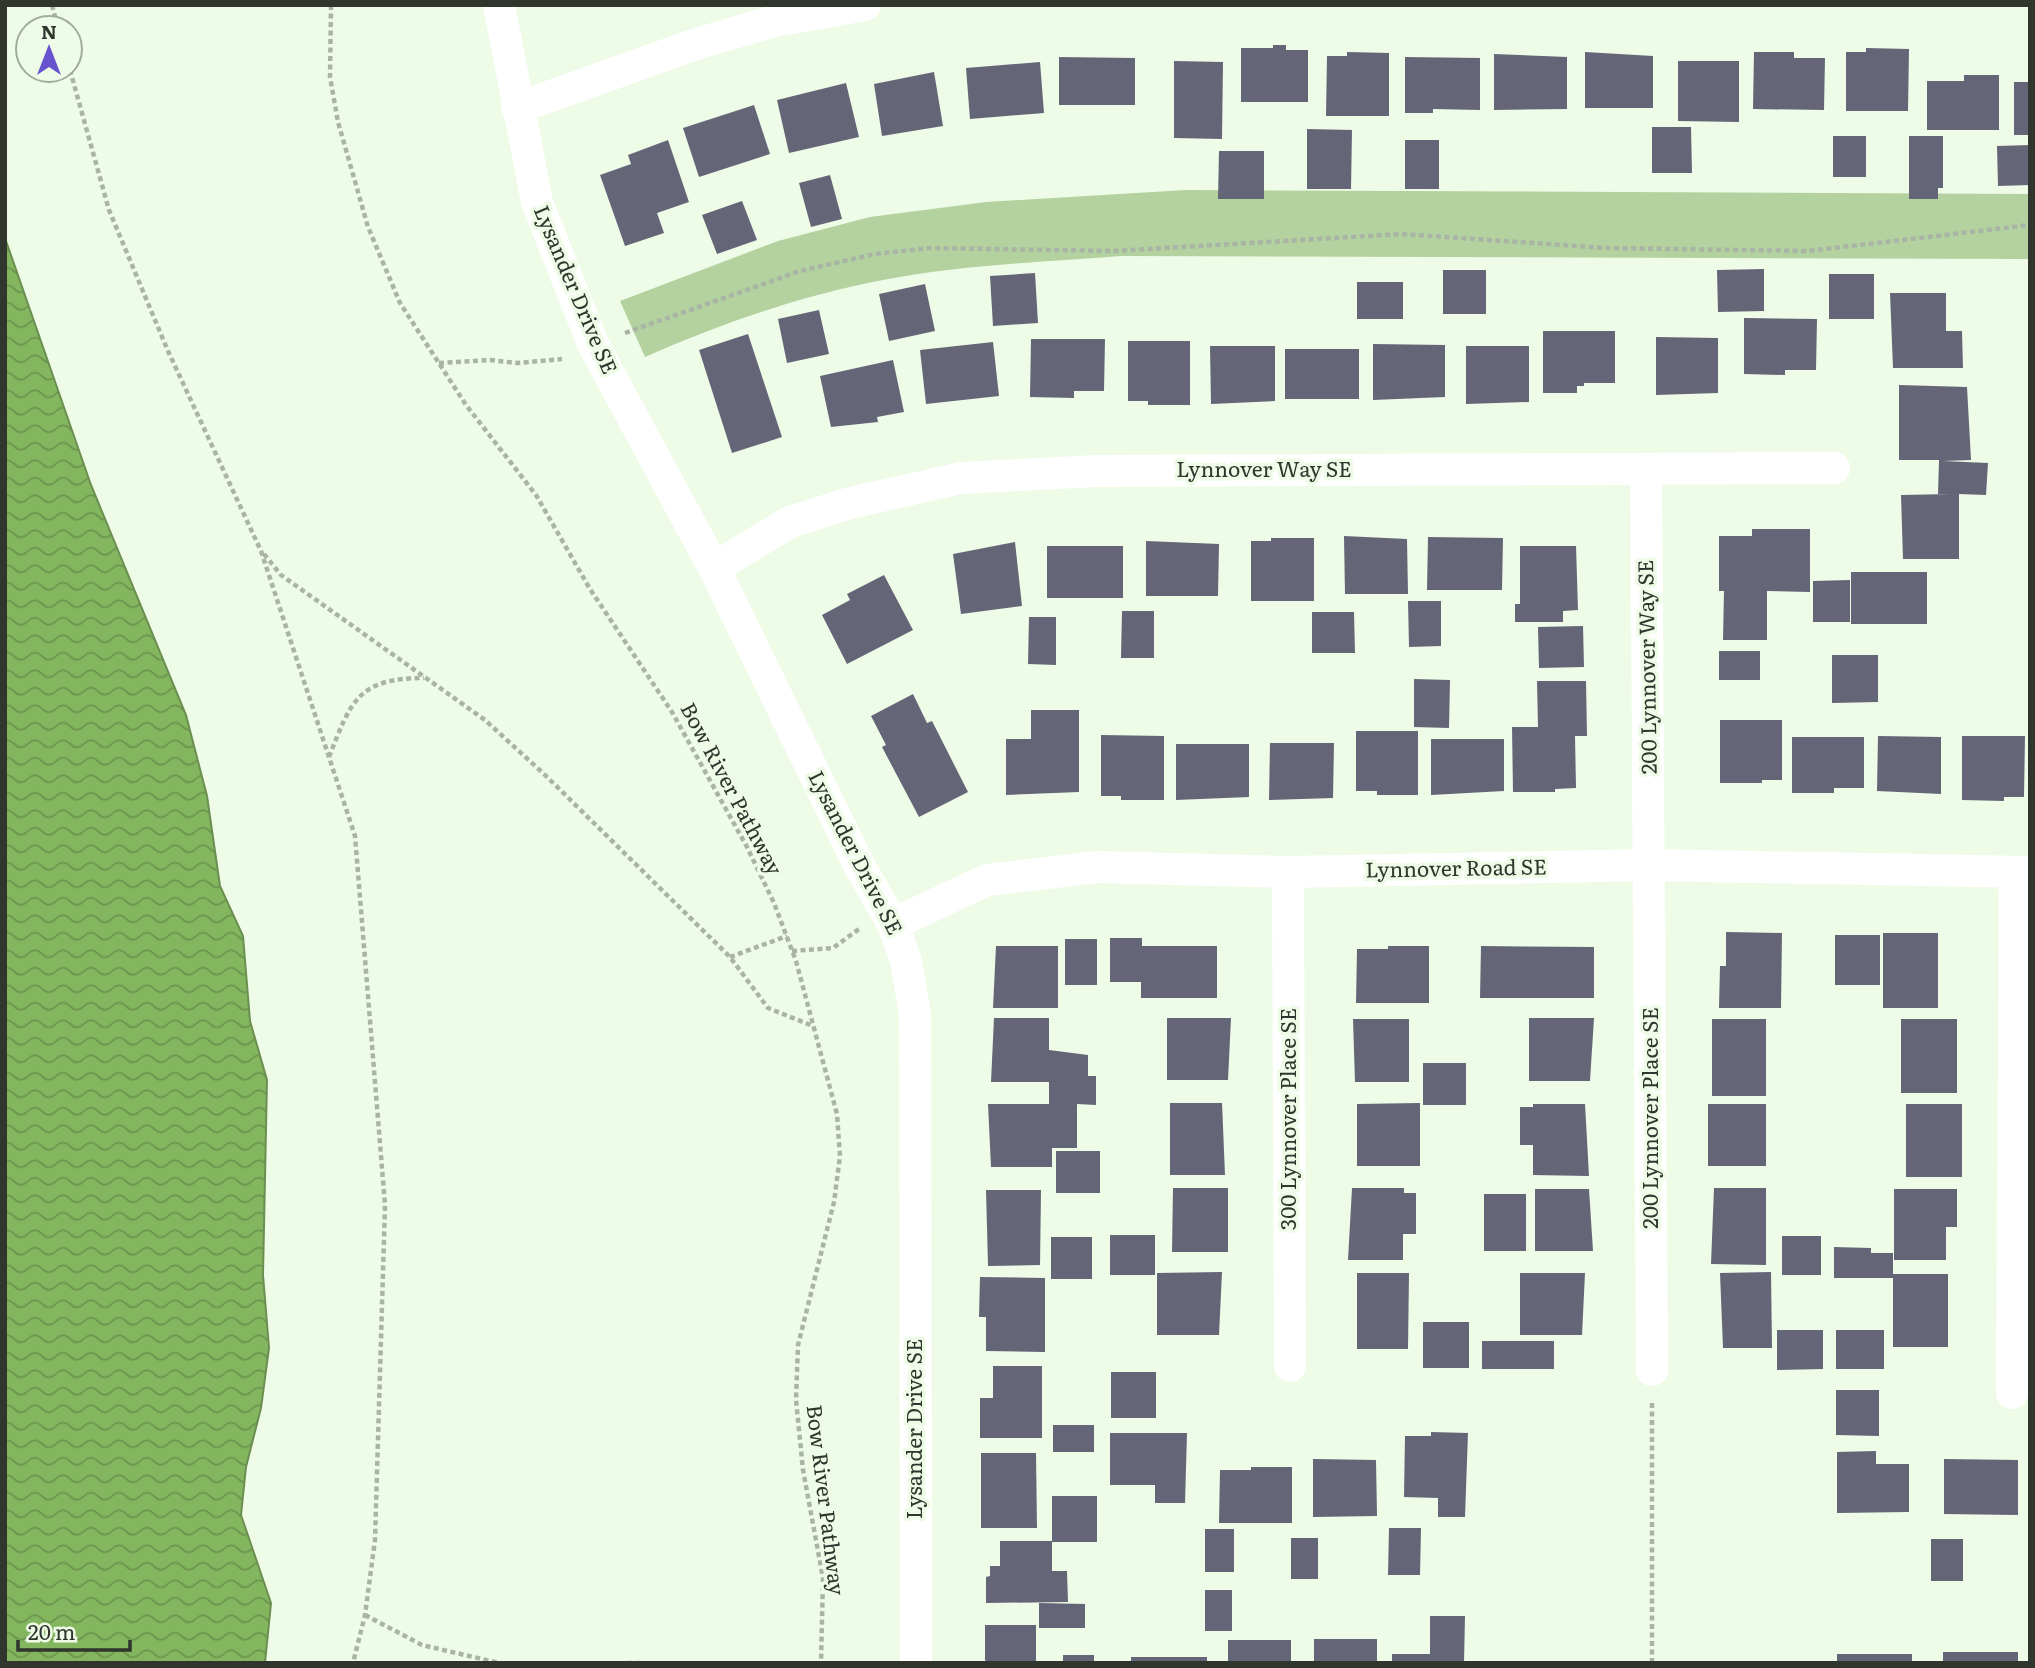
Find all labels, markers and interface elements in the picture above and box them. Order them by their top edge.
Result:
north arrow [14,14,84,84]
text: N [41,17,57,45]
street label: Lysander Drive SE [528,200,627,378]
street label: Lynnover Way SE [1176,452,1352,483]
street label: 200 Lynnover Way SE [1628,560,1663,775]
street label: Bow River Pathway [675,696,792,880]
street label: Lysander Drive SE [802,764,912,939]
street label: Lynnover Road SE [1365,849,1547,884]
street label: 200 Lynnover Place SE [1633,1007,1664,1229]
street label: 300 Lynnover Place SE [1271,1008,1302,1230]
street label: Lysander Drive SE [897,1339,928,1519]
street label: Bow River Pathway [800,1403,855,1598]
scale bar [18,1608,130,1652]
text: 20 m [28,1615,75,1646]

